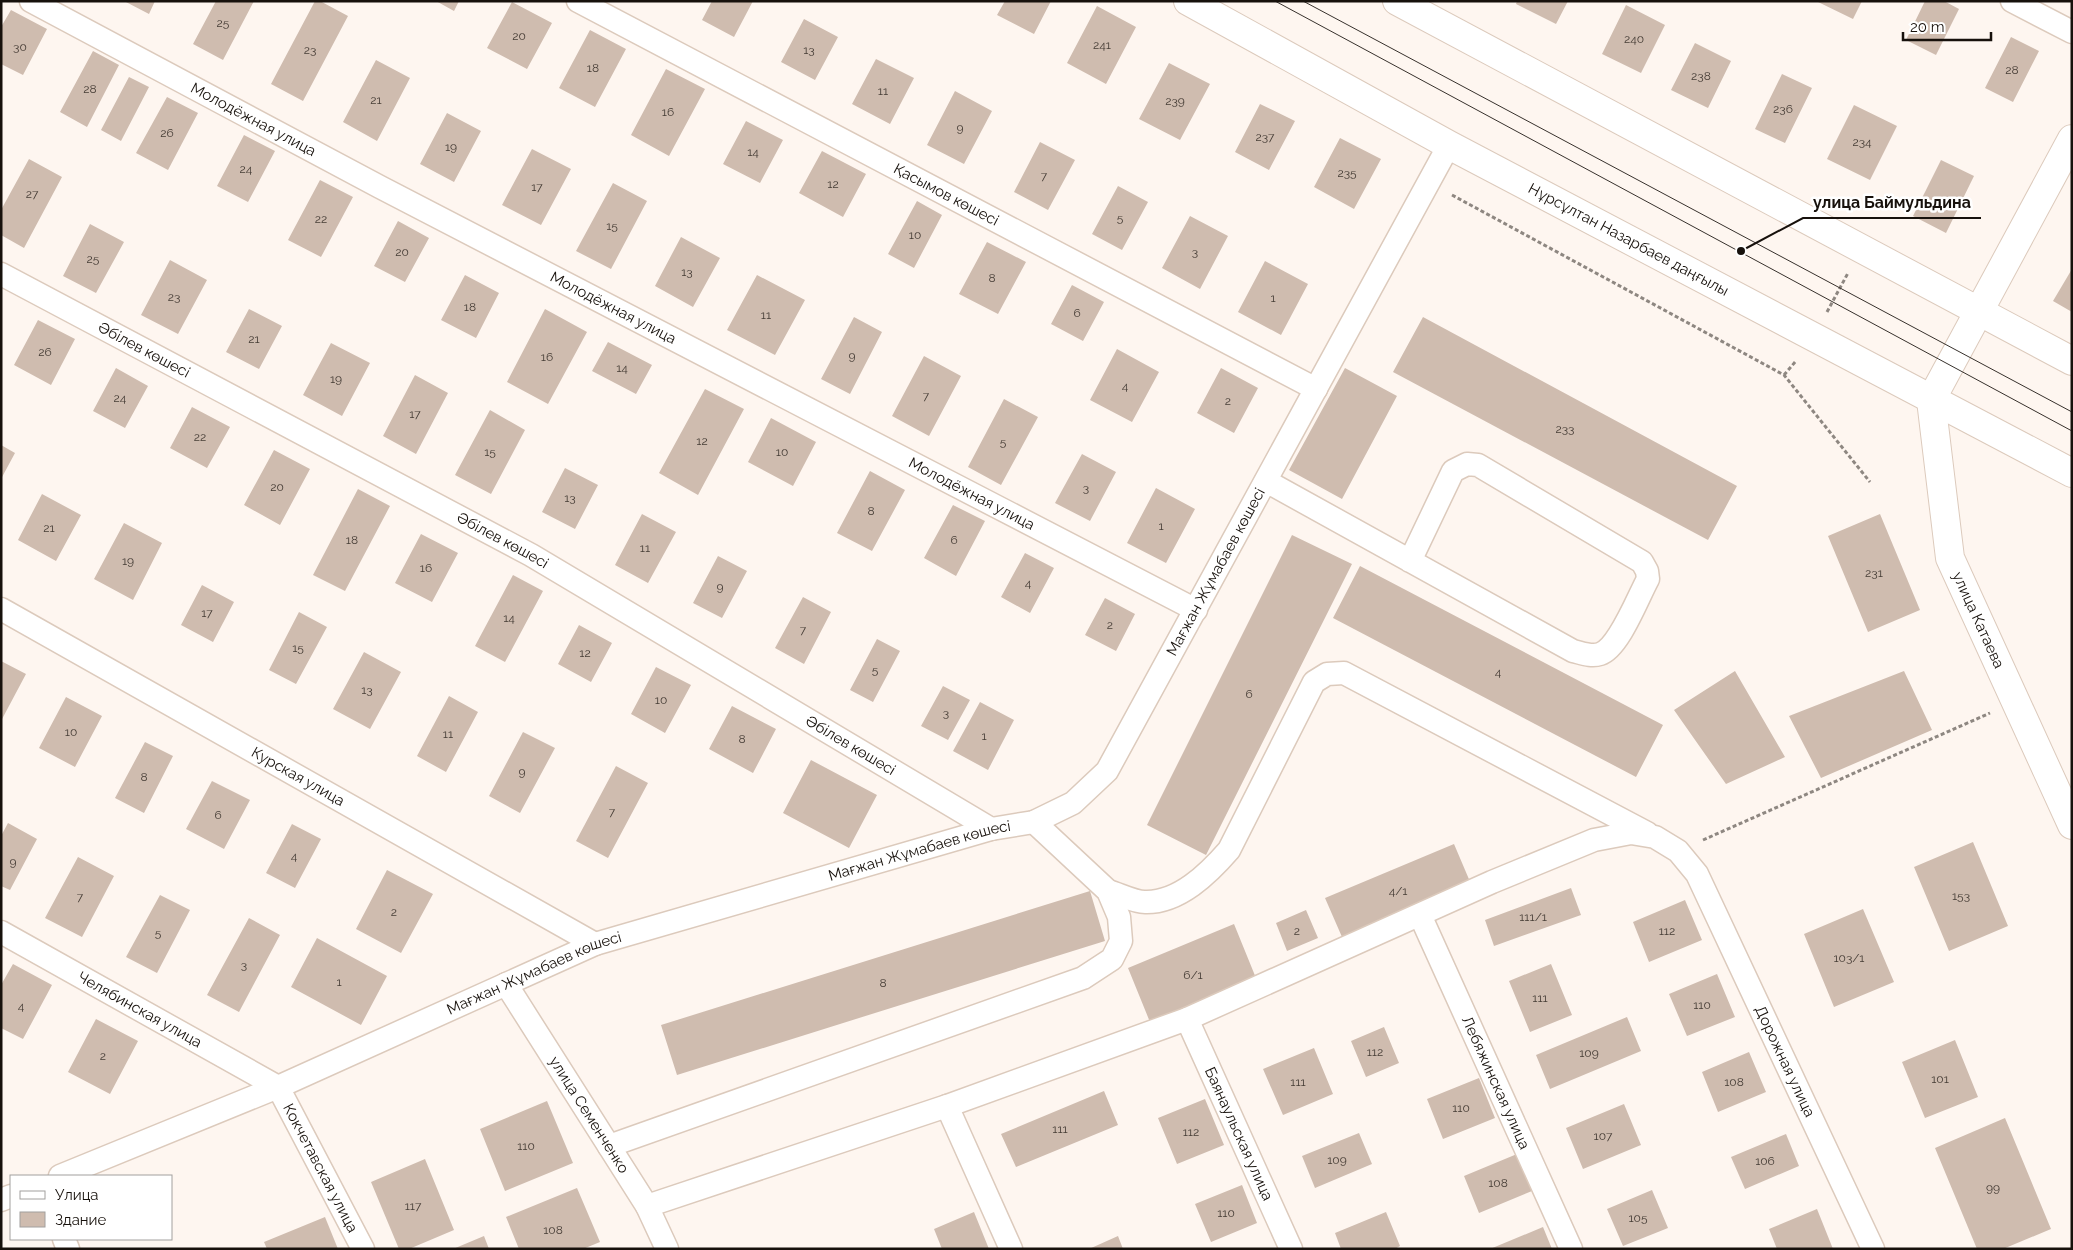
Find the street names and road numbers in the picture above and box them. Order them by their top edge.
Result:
street label: Молодёжная улица [188,79,319,160]
street label: Қасымов көшесі [891,160,1002,230]
street label: Нұрсұлтан Назарбаев даңғылы [1525,179,1732,300]
street label: Молодёжная улица [547,268,679,348]
street label: Әбілев көшесі [95,318,193,382]
street label: Молодёжная улица [906,454,1038,534]
street label: Мағжан Жұмабаев көшесі [1163,485,1269,659]
street label: Әбілев көшесі [454,508,552,572]
street label: улица Катаева [1949,569,2008,671]
street label: Әбілев көшесі [803,712,899,779]
street label: Курская улица [248,743,348,810]
street label: Мағжан Жұмабаев көшесі [826,817,1012,885]
street label: Мағжан Жұмабаев көшесі [444,928,623,1019]
street label: Челябинская улица [74,968,205,1052]
street label: Дорожная улица [1751,1003,1819,1120]
street label: Лебяжинская улица [1458,1013,1534,1152]
street label: улица Семенченко [545,1053,633,1177]
street label: Баянаульская улица [1201,1064,1277,1203]
street label: Кокчетавская улица [279,1100,362,1236]

